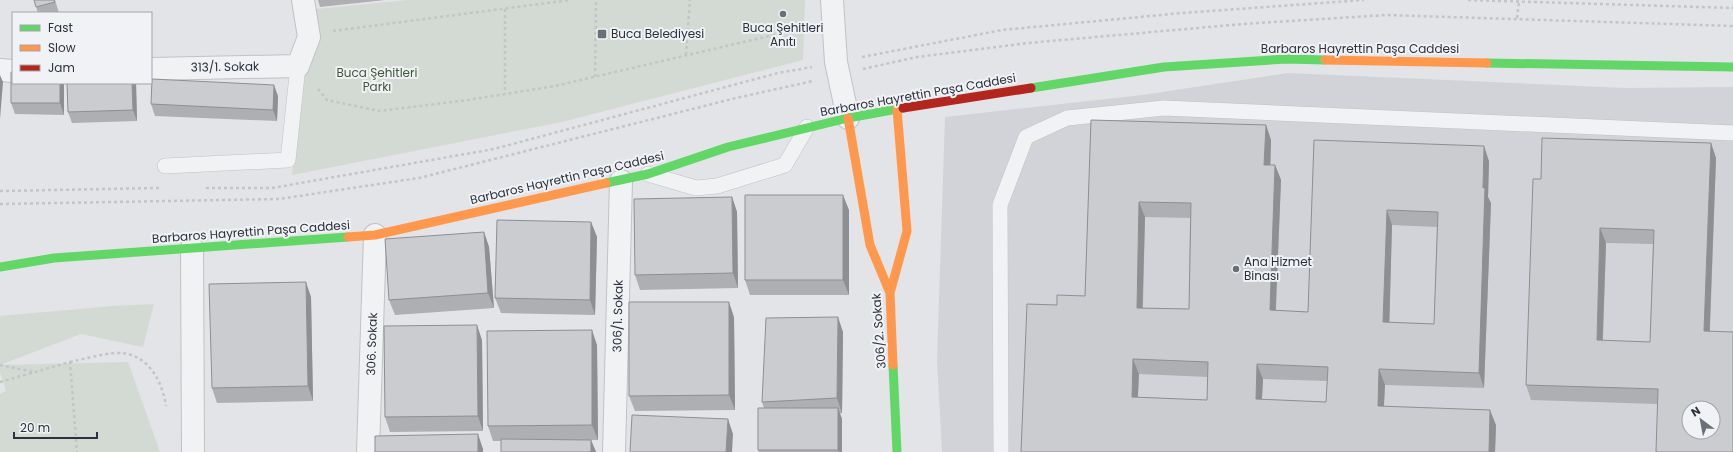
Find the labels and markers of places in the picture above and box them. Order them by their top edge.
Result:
marker: Buca Şehitleri Anıtı [778,9,788,19]
place label: Buca Şehitleri Anıtı [743,19,824,50]
place label: Buca Belediyesi [611,25,704,42]
marker: Buca Belediyesi [596,28,608,40]
place label: Ana Hizmet Binası [1244,253,1312,284]
marker: Ana Hizmet Binası [1231,264,1241,274]

